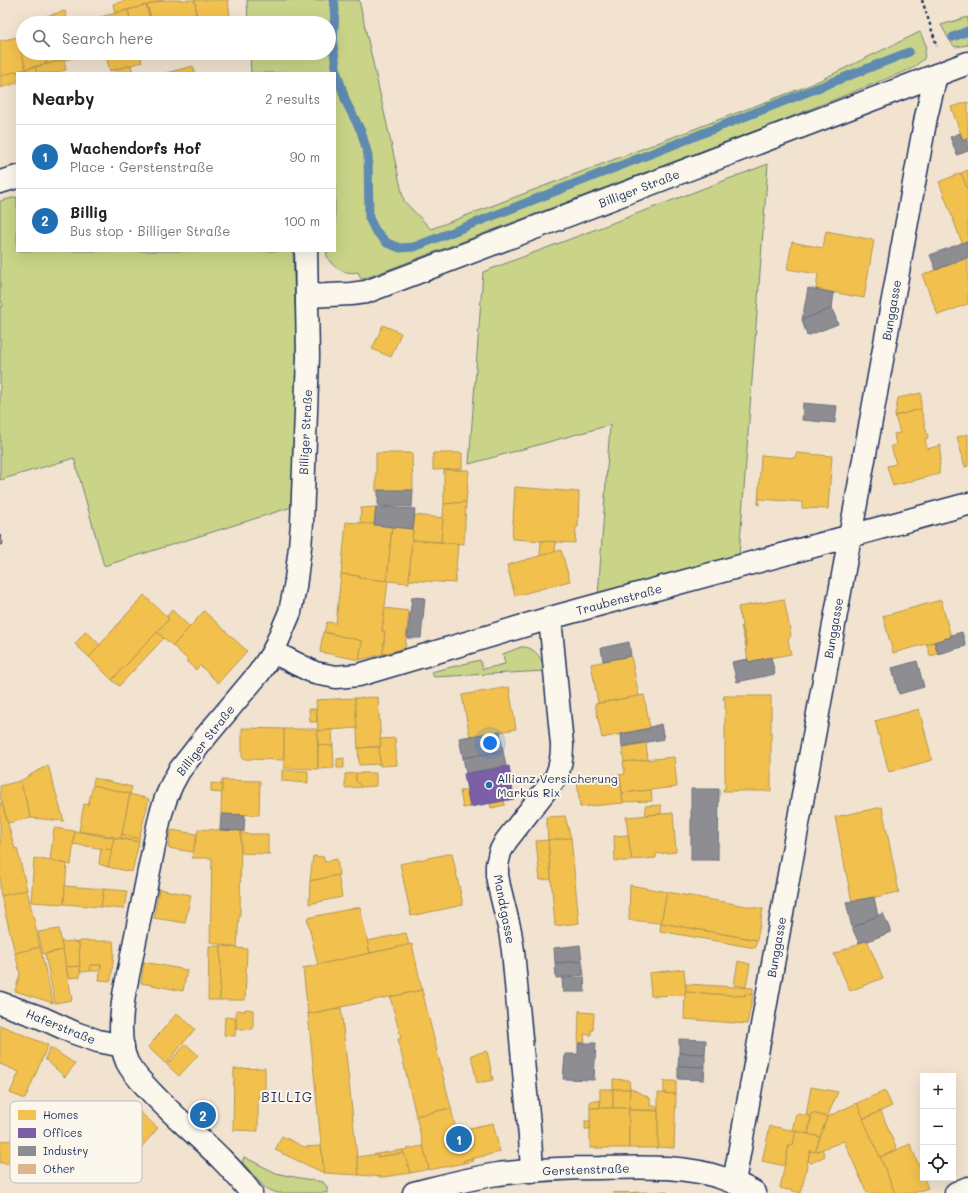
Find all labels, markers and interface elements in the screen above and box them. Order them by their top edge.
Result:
search box [16,16,336,60]
icon: search [30,27,52,49]
text: Search here [62,28,153,48]
text: Nearby [32,87,94,109]
text: 2 results [265,90,320,107]
text: Wachendorfs Hof [70,138,201,158]
text: 1 [42,148,48,165]
text: 90 m [290,148,320,165]
text: Place · Gerstenstraße [70,158,213,175]
street label: Billiger Straße [596,165,682,211]
text: Billig [70,202,107,222]
text: 2 [41,212,49,229]
text: 100 m [284,212,320,229]
text: Bus stop · Billiger Straße [70,222,230,239]
street label: Bunggasse [878,278,904,342]
street label: Billiger Straße [295,389,315,475]
street label: Traubenstraße [574,580,664,618]
street label: Bunggasse [820,596,846,660]
street label: Billiger Straße [172,701,238,779]
your location [480,733,500,753]
place label: Allianz Versicherung Markus Rix [497,770,618,800]
marker: Allianz Versicherung Markus Rix [484,780,494,790]
street label: Mandtgasse [490,873,520,945]
street label: Bunggasse [763,915,789,979]
street label: Haferstraße [24,1005,98,1047]
map controls [920,1073,956,1181]
button: + [920,1073,956,1109]
district label: BILLIG [261,1087,313,1106]
pin: 2 [190,1100,216,1130]
legend [10,1101,142,1183]
text: Homes [43,1107,78,1122]
button: − [920,1109,956,1145]
pin: 1 [446,1124,472,1154]
text: Offices [43,1125,82,1140]
text: Industry [43,1143,89,1158]
button: locate [920,1145,956,1181]
street label: Gerstenstraße [542,1159,630,1179]
text: Other [43,1161,75,1176]

